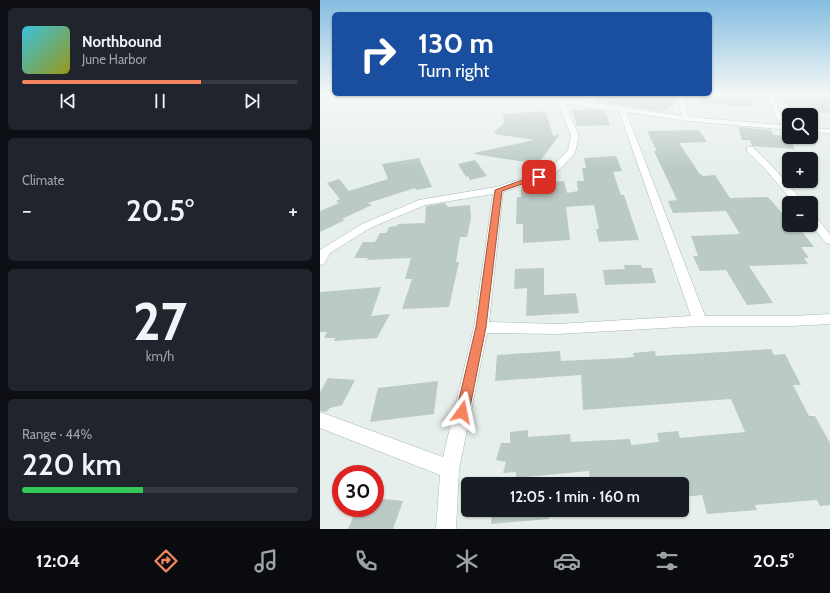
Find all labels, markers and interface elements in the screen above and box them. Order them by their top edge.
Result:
text: 130 m [418,26,494,60]
icon: right [352,28,404,80]
text: Northbound [82,33,162,51]
text: June Harbor [82,51,147,67]
text: Turn right [418,60,489,82]
icon: previous [57,90,79,112]
icon: pause [149,90,171,112]
icon: next [241,90,263,112]
map controls [782,108,818,232]
button: search [782,108,818,144]
button: + [782,152,818,188]
pin [522,160,556,194]
icon: arrive [528,166,550,188]
text: Climate [22,172,64,188]
text: 20.5° [126,192,194,229]
button: − [782,196,818,232]
text: − [22,197,32,224]
text: + [288,197,298,224]
text: 27 [133,290,187,353]
text: km/h [146,348,174,364]
position arrow [441,391,483,433]
text: Range · 44% [22,426,92,442]
text: 220 km [22,446,122,483]
speed limit sign: 30 [332,465,384,517]
text: 12:05 · 1 min · 160 m [510,488,640,506]
icon: directions [152,547,180,575]
icon: music [252,547,280,575]
icon: phone [352,547,380,575]
icon: climate [453,547,481,575]
icon: car [553,547,581,575]
icon: filters [653,547,681,575]
text: 12:04 [36,550,80,572]
text: 20.5° [753,550,794,572]

